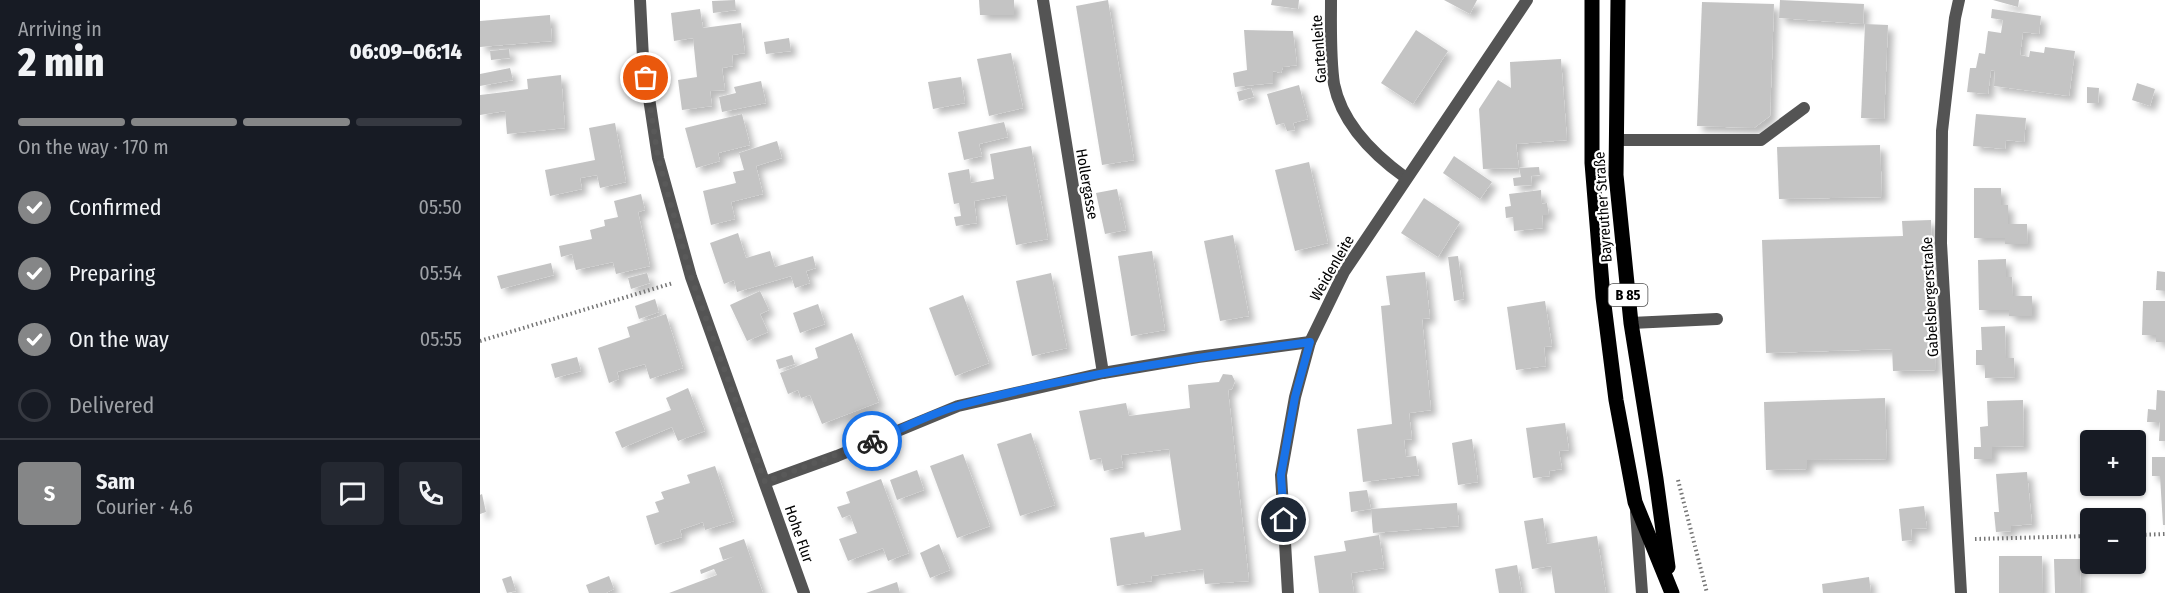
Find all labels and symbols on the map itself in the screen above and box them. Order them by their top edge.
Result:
street label: Gartenleite [1308,14,1330,84]
pin [620,52,671,103]
street label: Hollergasse [1072,147,1102,221]
street label: Bayreuther Straße [1590,151,1616,263]
street label: Weidenleite [1306,232,1358,304]
street label: Gabelsbergerstraße [1918,236,1942,358]
road number: B 85 [1608,284,1648,306]
courier [842,411,902,471]
pin [1258,494,1309,545]
street label: Hohe Flur [781,503,817,566]

